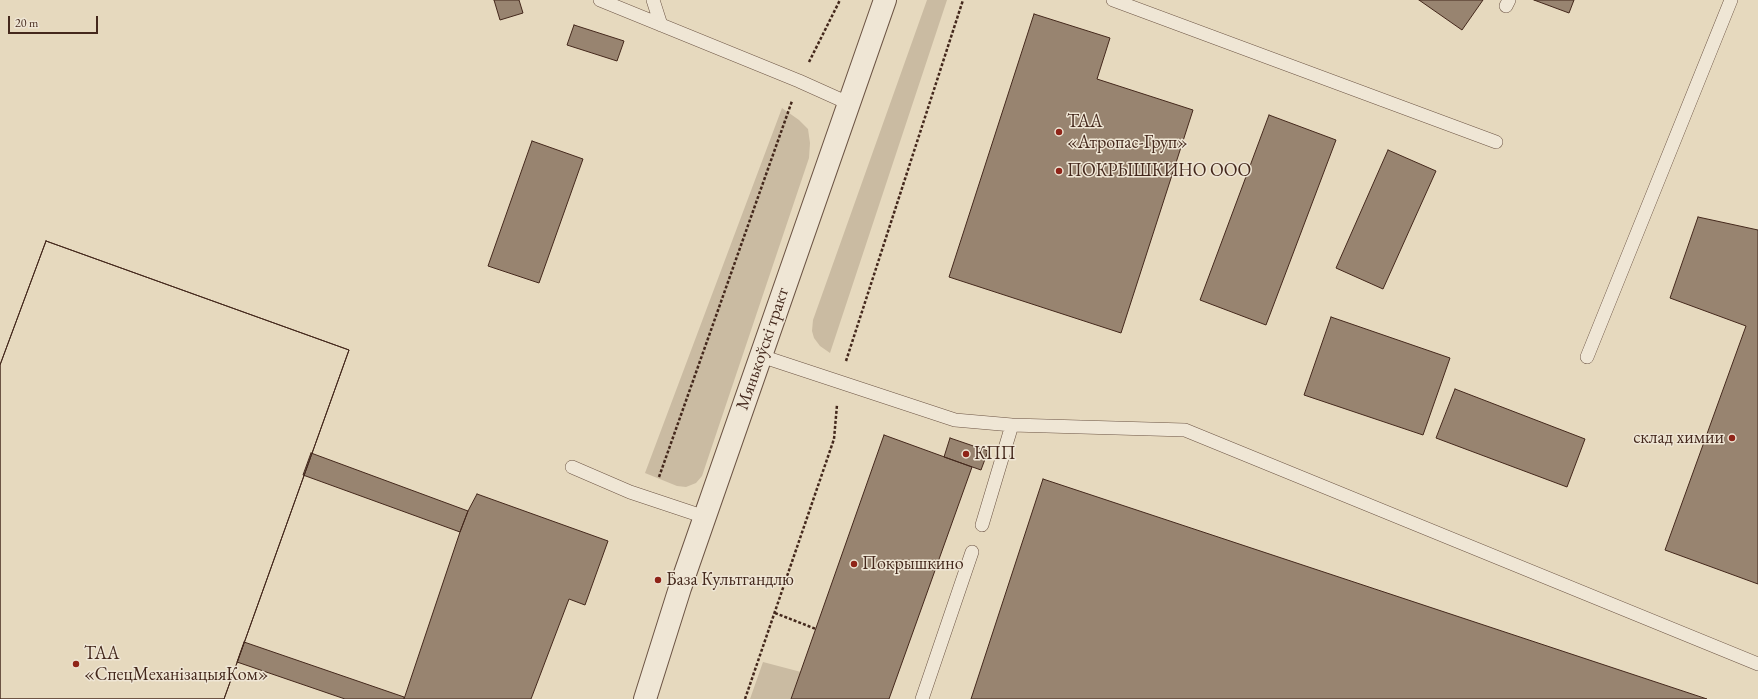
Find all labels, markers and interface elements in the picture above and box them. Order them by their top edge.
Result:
scale bar [10,8,100,34]
text: 20 m [15,15,38,31]
place label: ТАА «Атропас-Груп» [1067,111,1188,154]
marker: ТАА «Атропас-Груп» [1054,127,1064,137]
place label: ПОКРЫШКИНО ООО [1067,160,1251,182]
marker: ПОКРЫШКИНО ООО [1054,166,1064,176]
street label: Мянькоўскі тракт [732,285,794,413]
place label: склад химии [1633,427,1724,449]
marker: склад химии [1727,433,1737,443]
place label: КПП [974,443,1016,465]
marker: КПП [961,449,971,459]
place label: Покрышкино [862,553,964,575]
marker: Покрышкино [849,559,859,569]
place label: База Культгандлю [666,569,794,591]
marker: База Культгандлю [653,575,663,585]
place label: ТАА «СпецМеханізацыяКом» [84,643,268,686]
marker: ТАА «СпецМеханізацыяКом» [71,659,81,669]

